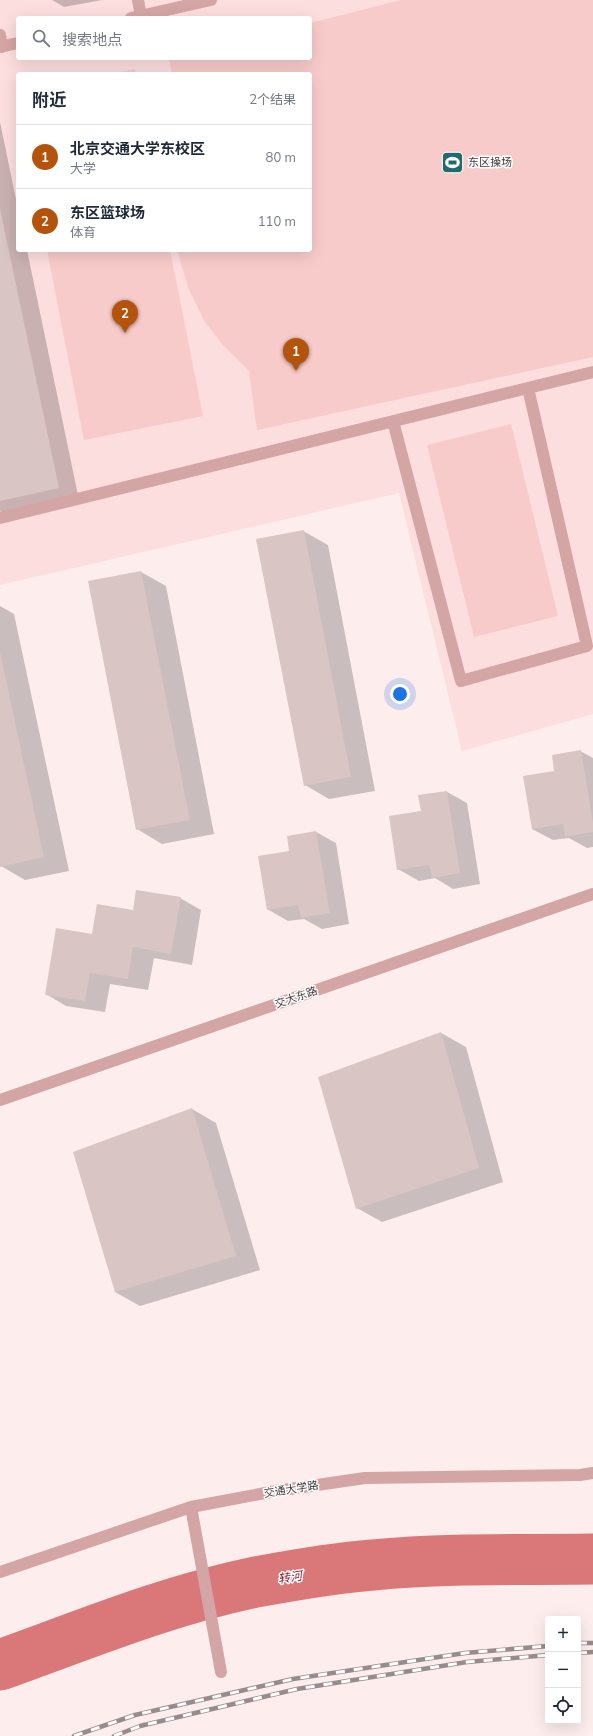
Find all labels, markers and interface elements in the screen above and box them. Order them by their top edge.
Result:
search box [16,16,312,60]
icon: search [30,27,52,49]
text: 搜索地点 [62,30,122,49]
text: 附近 [32,89,66,110]
text: 2个结果 [249,91,296,107]
text: 北京交通大学东校区 [70,139,205,158]
text: 1 [41,149,49,165]
text: 80 m [266,149,296,165]
sports icon: 东区操场 [439,149,465,175]
place label: 东区操场 [468,155,512,169]
text: 大学 [70,160,96,176]
text: 东区篮球场 [70,203,145,222]
text: 2 [41,213,49,229]
text: 110 m [258,213,296,229]
text: 体育 [70,224,96,240]
pin: 2 [112,300,138,333]
pin: 1 [283,338,309,371]
your location [390,684,410,704]
street label: 交大东路 [273,983,319,1011]
street label: 交通大学路 [263,1478,319,1500]
water label: 转河 [277,1567,305,1586]
map controls [545,1616,581,1724]
button: + [545,1616,581,1652]
button: − [545,1652,581,1688]
button: locate [545,1688,581,1724]

